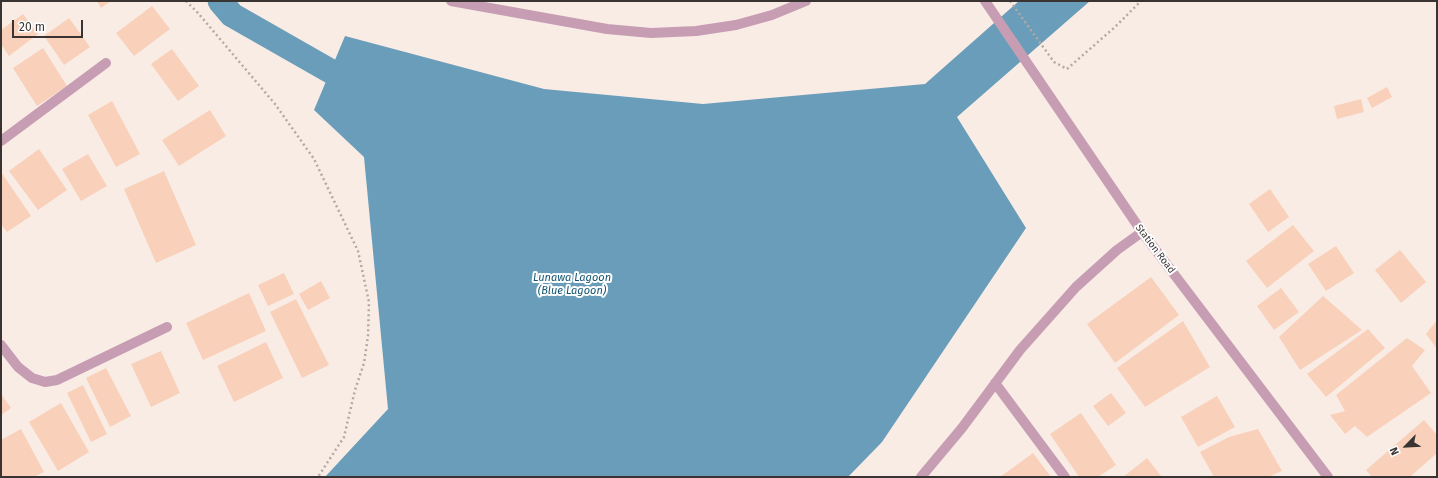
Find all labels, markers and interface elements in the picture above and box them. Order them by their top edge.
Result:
scale bar [14,12,85,38]
text: 20 m [19,20,45,34]
street label: Station Road [1133,222,1177,276]
water label: Lunawa Lagoon (Blue Lagoon) [533,271,611,297]
north arrow [1386,426,1426,466]
text: N [1387,445,1402,457]

